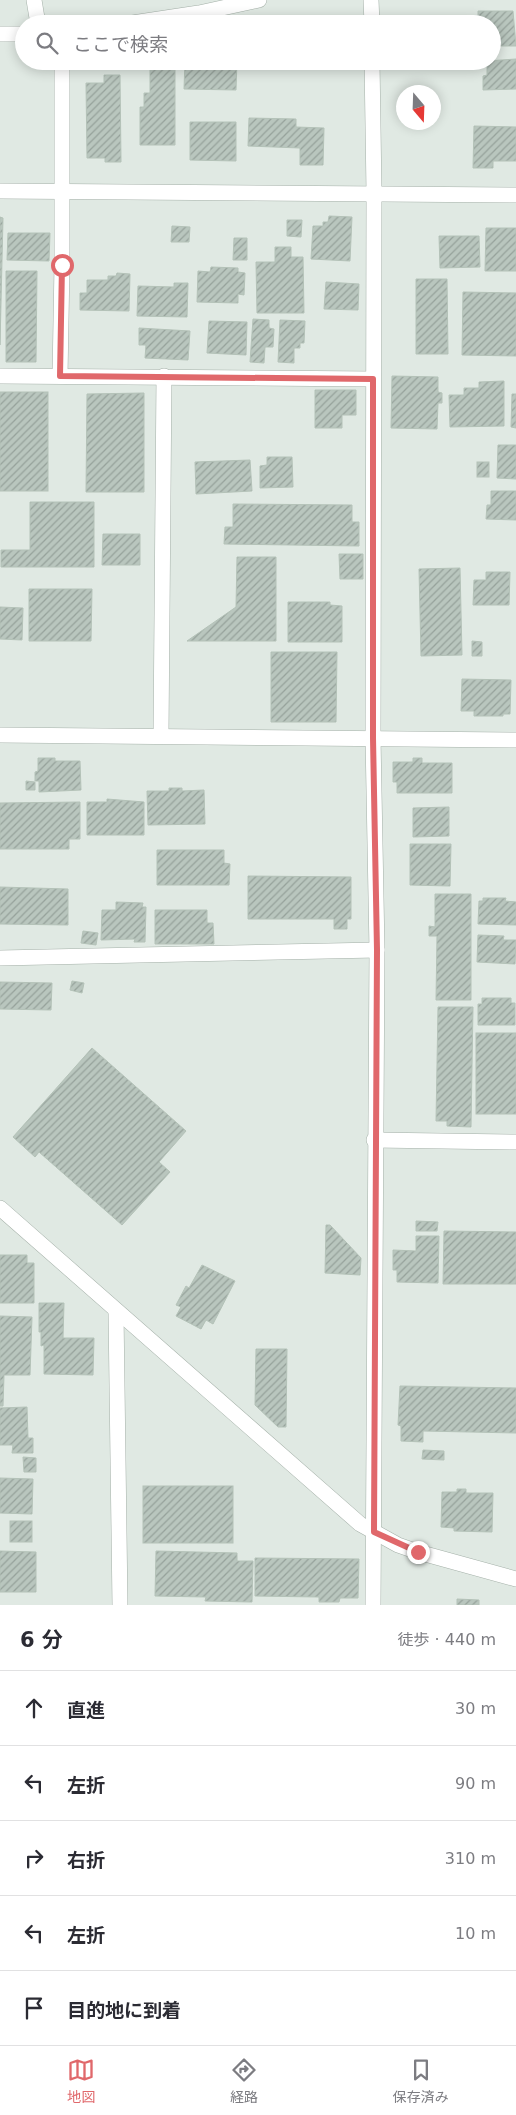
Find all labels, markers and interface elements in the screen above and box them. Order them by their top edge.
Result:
search box [15,15,501,70]
icon: search [33,29,61,57]
text: ここで検索 [73,33,168,55]
north arrow [396,85,441,130]
route start [51,254,74,277]
route end [407,1541,430,1564]
text: 6 分 [20,1628,63,1652]
text: 徒歩 · 440 m [398,1630,496,1649]
icon: ahead [20,1694,48,1722]
text: 直進 [67,1699,105,1721]
text: 30 m [455,1699,496,1718]
icon: left [20,1769,48,1797]
text: 左折 [67,1774,105,1796]
text: 90 m [455,1774,496,1793]
icon: right [20,1844,48,1872]
text: 右折 [67,1849,105,1871]
text: 310 m [445,1849,496,1868]
icon: left [20,1919,48,1947]
text: 左折 [67,1924,105,1946]
text: 10 m [455,1924,496,1943]
icon: arrive [20,1994,48,2022]
text: 目的地に到着 [67,1999,181,2021]
tab: 地図 [67,2056,95,2106]
tab: 経路 [230,2056,258,2106]
tab: 保存済み [393,2056,449,2106]

